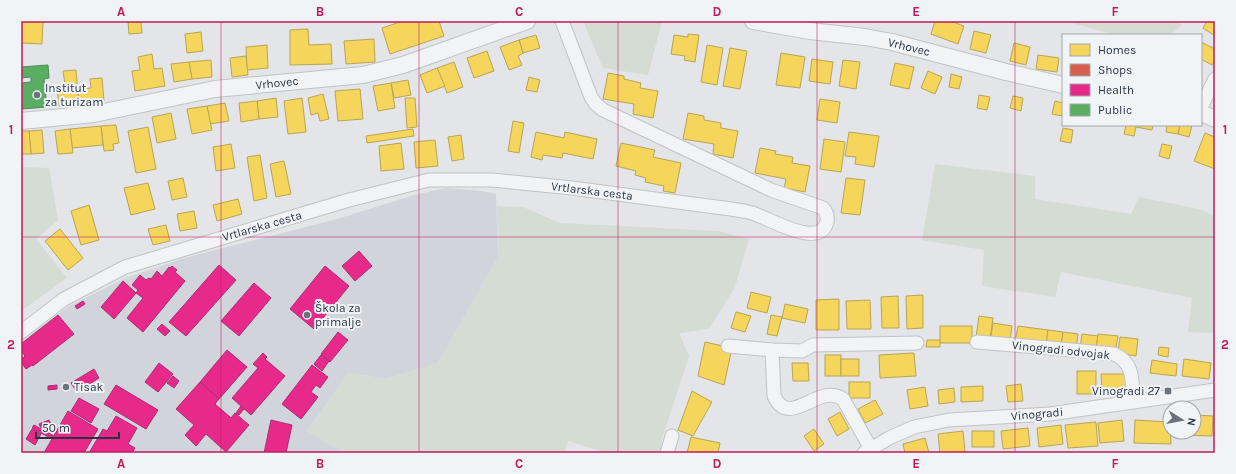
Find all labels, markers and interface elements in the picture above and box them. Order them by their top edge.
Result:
text: A [117,4,125,19]
text: B [316,4,324,19]
text: C [515,4,523,19]
text: D [713,4,722,19]
text: E [912,4,920,19]
text: F [1111,4,1119,19]
legend [1062,34,1202,126]
street label: Vrhovec [886,35,932,59]
text: Homes [1098,43,1136,57]
text: Shops [1098,63,1132,77]
street label: Vrhovec [255,74,299,92]
place label: Institut za turizam [45,81,103,109]
text: Health [1098,83,1134,97]
marker: Institut za turizam [32,90,42,100]
text: Public [1098,103,1132,117]
text: 1 [9,122,13,137]
text: 1 [1223,122,1227,137]
street label: Vrtlarska cesta [550,179,634,203]
street label: Vrtlarska cesta [221,208,303,244]
place label: Škola za primalje [315,300,361,329]
marker: Škola za primalje [302,310,312,320]
text: 2 [7,337,15,352]
text: 2 [1221,337,1229,352]
street label: Vinogradi odvojak [1011,338,1111,362]
place label: Tisak [74,380,103,394]
marker: Tisak [61,382,71,392]
place label: Vinogradi 27 [1092,384,1160,398]
marker: Vinogradi 27 [1163,386,1173,396]
north arrow [1162,400,1202,440]
street label: Vinogradi [1010,405,1064,423]
scale bar [36,414,119,440]
text: N [1184,417,1198,427]
text: 50 m [42,421,70,435]
text: A [117,456,125,471]
text: B [316,456,324,471]
text: C [515,456,523,471]
text: D [713,456,722,471]
text: E [912,456,920,471]
text: F [1111,456,1119,471]

